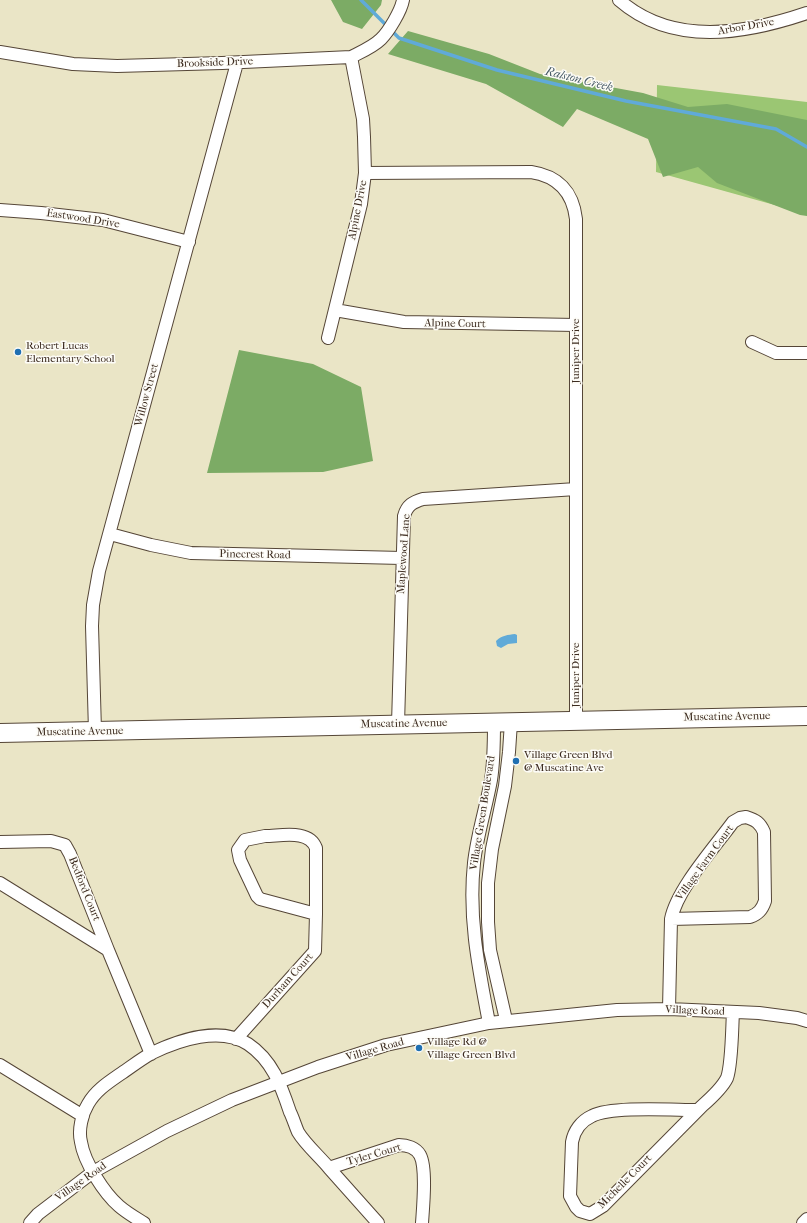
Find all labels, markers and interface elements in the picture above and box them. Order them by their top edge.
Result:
street label: Arbor Drive [717,16,775,38]
street label: Brookside Drive [177,55,253,71]
water label: Ralston Creek [544,65,614,95]
street label: Alpine Drive [346,179,370,241]
street label: Eastwood Drive [45,207,121,231]
street label: Alpine Court [424,317,486,331]
street label: Juniper Drive [569,318,583,384]
place label: Robert Lucas Elementary School [26,339,115,365]
marker: Robert Lucas Elementary School [13,347,23,357]
street label: Willow Street [132,362,162,428]
street label: Maplewood Lane [395,513,413,595]
street label: Pinecrest Road [219,548,291,562]
street label: Juniper Drive [569,642,583,708]
street label: Muscatine Avenue [683,710,771,724]
street label: Muscatine Avenue [360,717,448,731]
street label: Muscatine Avenue [36,725,124,739]
place label: Village Green Blvd @ Muscatine Ave [524,748,613,774]
street label: Village Green Boulevard [467,755,499,871]
marker: Village Green Blvd @ Muscatine Ave [511,756,521,766]
street label: Village Farm Court [673,823,737,903]
street label: Bedford Court [65,855,103,923]
street label: Durham Court [260,951,316,1011]
street label: Village Road [665,1003,725,1019]
street label: Village Road [344,1035,406,1065]
place label: Village Rd @ Village Green Blvd [427,1035,516,1061]
marker: Village Rd @ Village Green Blvd [414,1043,424,1053]
street label: Tyler Court [345,1141,403,1169]
street label: Michelle Court [595,1152,655,1212]
street label: Village Road [53,1159,109,1205]

